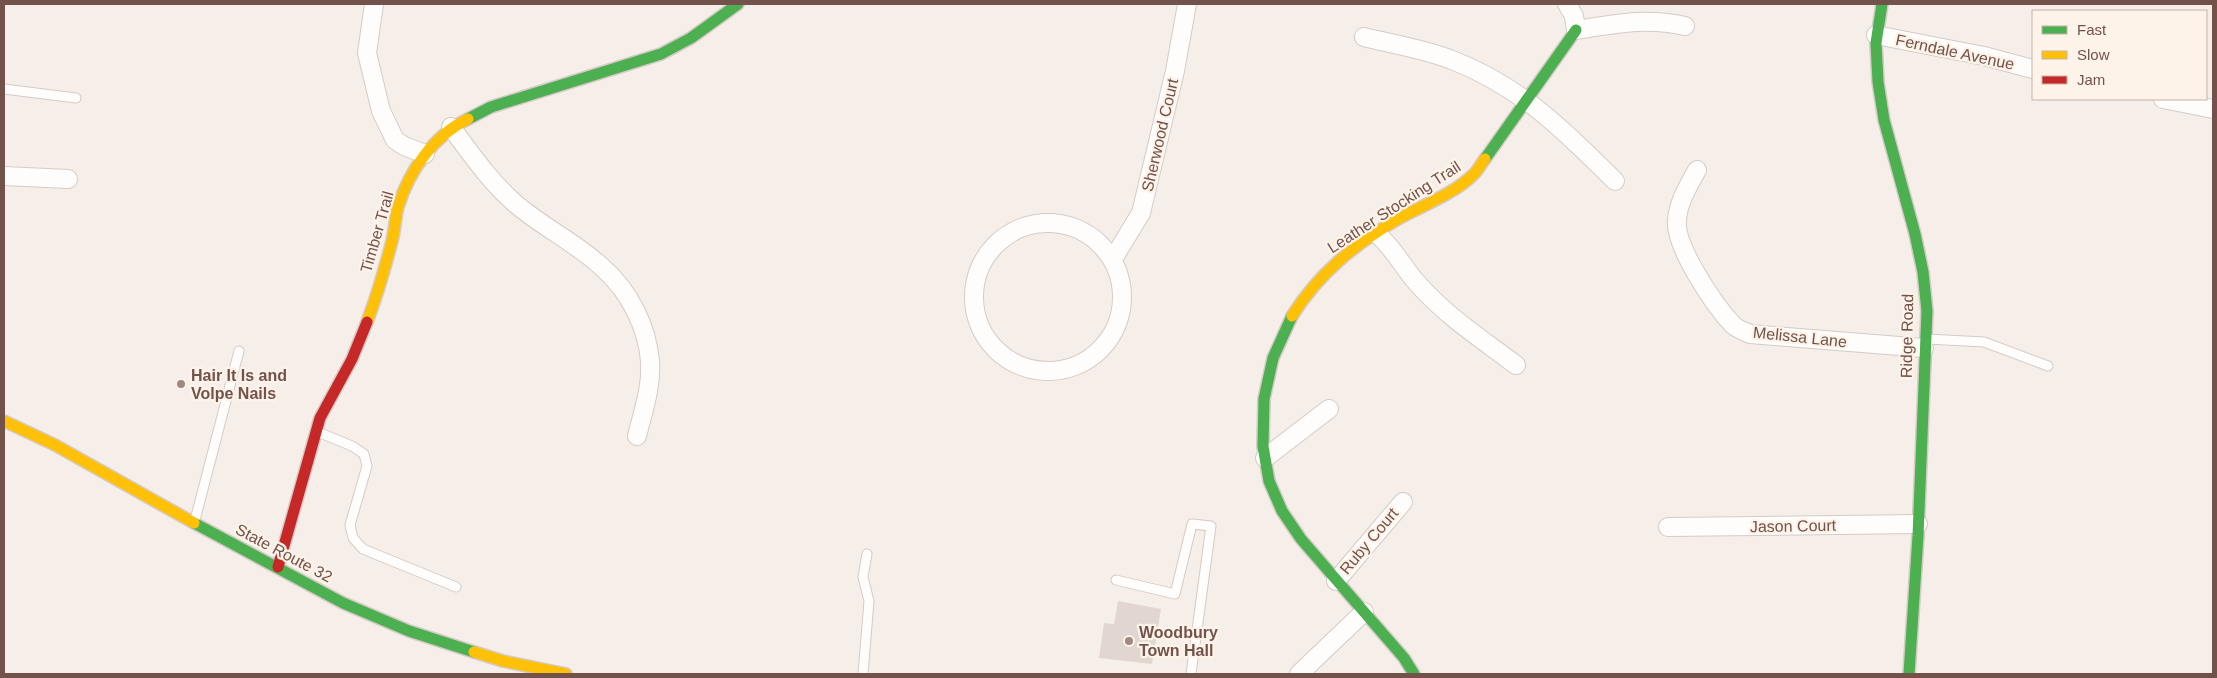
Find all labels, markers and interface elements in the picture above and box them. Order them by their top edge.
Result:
legend [2032,10,2207,100]
text: Fast [2077,21,2107,38]
street label: Ferndale Avenue [1894,31,2016,73]
text: Slow [2077,46,2110,63]
text: Jam [2077,71,2105,88]
street label: Sherwood Court [1139,76,1181,193]
street label: Leather Stocking Trail [1324,158,1464,256]
street label: Timber Trail [357,189,397,275]
street label: Ridge Road [1898,294,1916,378]
street label: Melissa Lane [1752,324,1848,350]
place label: Hair It Is and Volpe Nails [191,367,287,402]
marker: Hair It Is and Volpe Nails [175,378,187,390]
street label: Ruby Court [1336,504,1402,577]
street label: Jason Court [1750,517,1837,535]
street label: State Route 32 [233,520,335,586]
place label: Woodbury Town Hall [1139,624,1218,659]
marker: Woodbury Town Hall [1123,635,1135,647]

